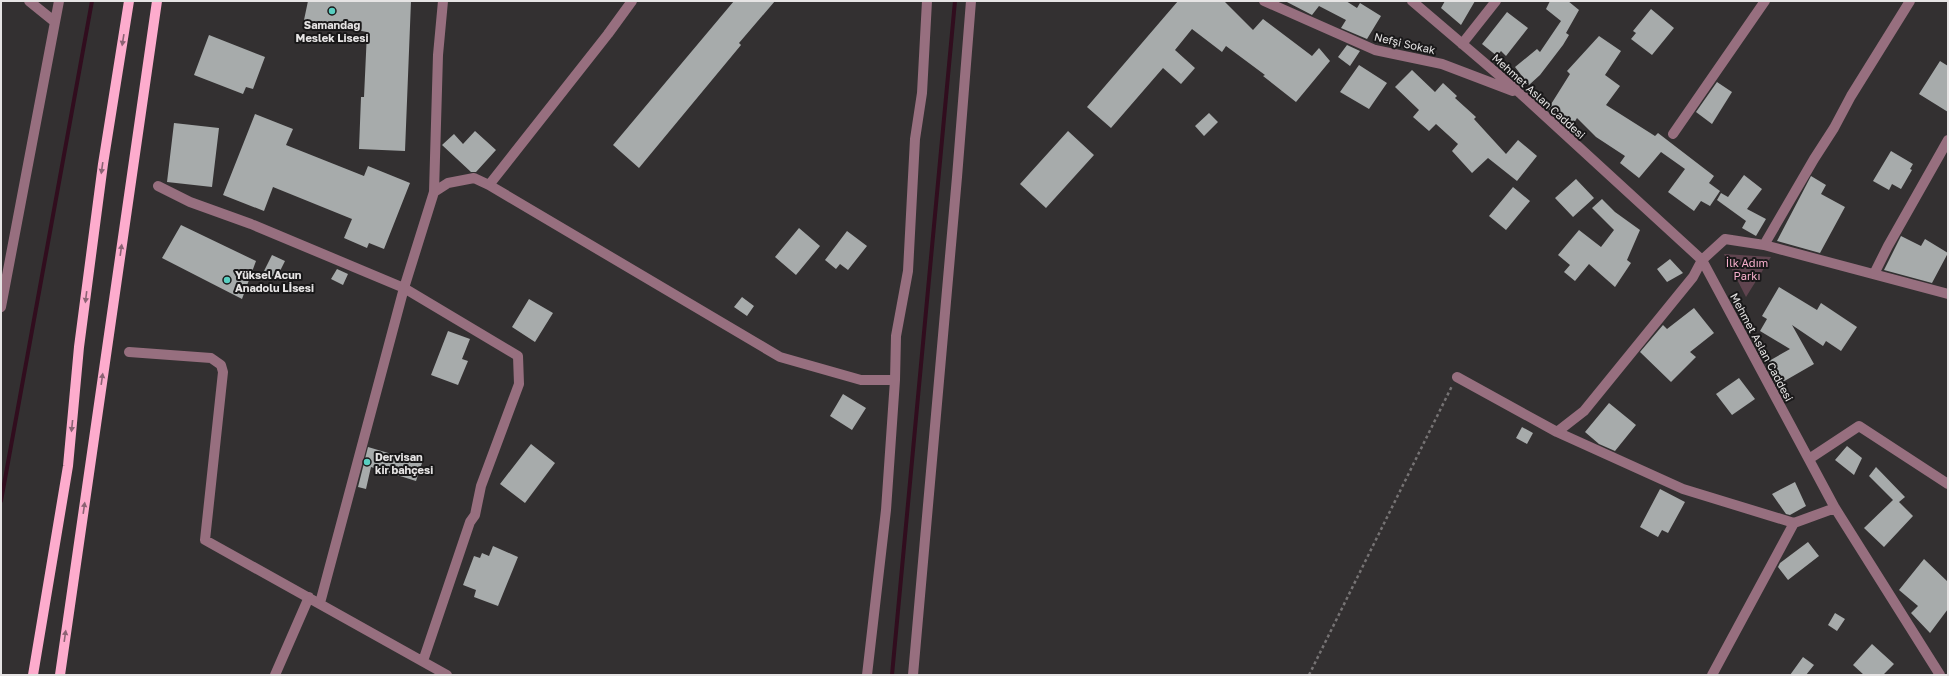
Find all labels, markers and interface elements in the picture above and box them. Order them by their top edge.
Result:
marker: Samandağ Meslek Lisesi [327,6,337,16]
place label: Samandağ Meslek Lisesi [296,18,368,44]
street label: Nefşi Sokak [1373,30,1437,56]
one-way arrow [120,33,126,46]
street label: Mehmet Aslan Caddesi [1490,51,1588,141]
one-way arrow [99,162,106,174]
one-way arrow [118,244,124,256]
park label: İlk Adım Parkı [1726,256,1768,282]
place label: Yüksel Acun Anadolu Lİsesi [235,268,314,294]
marker: Yüksel Acun Anadolu Lİsesi [222,275,232,285]
one-way arrow [83,291,89,303]
street label: Mehmet Aslan Caddesi [1728,291,1796,403]
one-way arrow [99,373,105,385]
one-way arrow [68,420,75,432]
place label: Dervisan kir bahçesi [375,450,433,476]
marker: Dervisan kir bahçesi [362,457,372,467]
one-way arrow [81,502,87,514]
one-way arrow [62,630,68,642]

